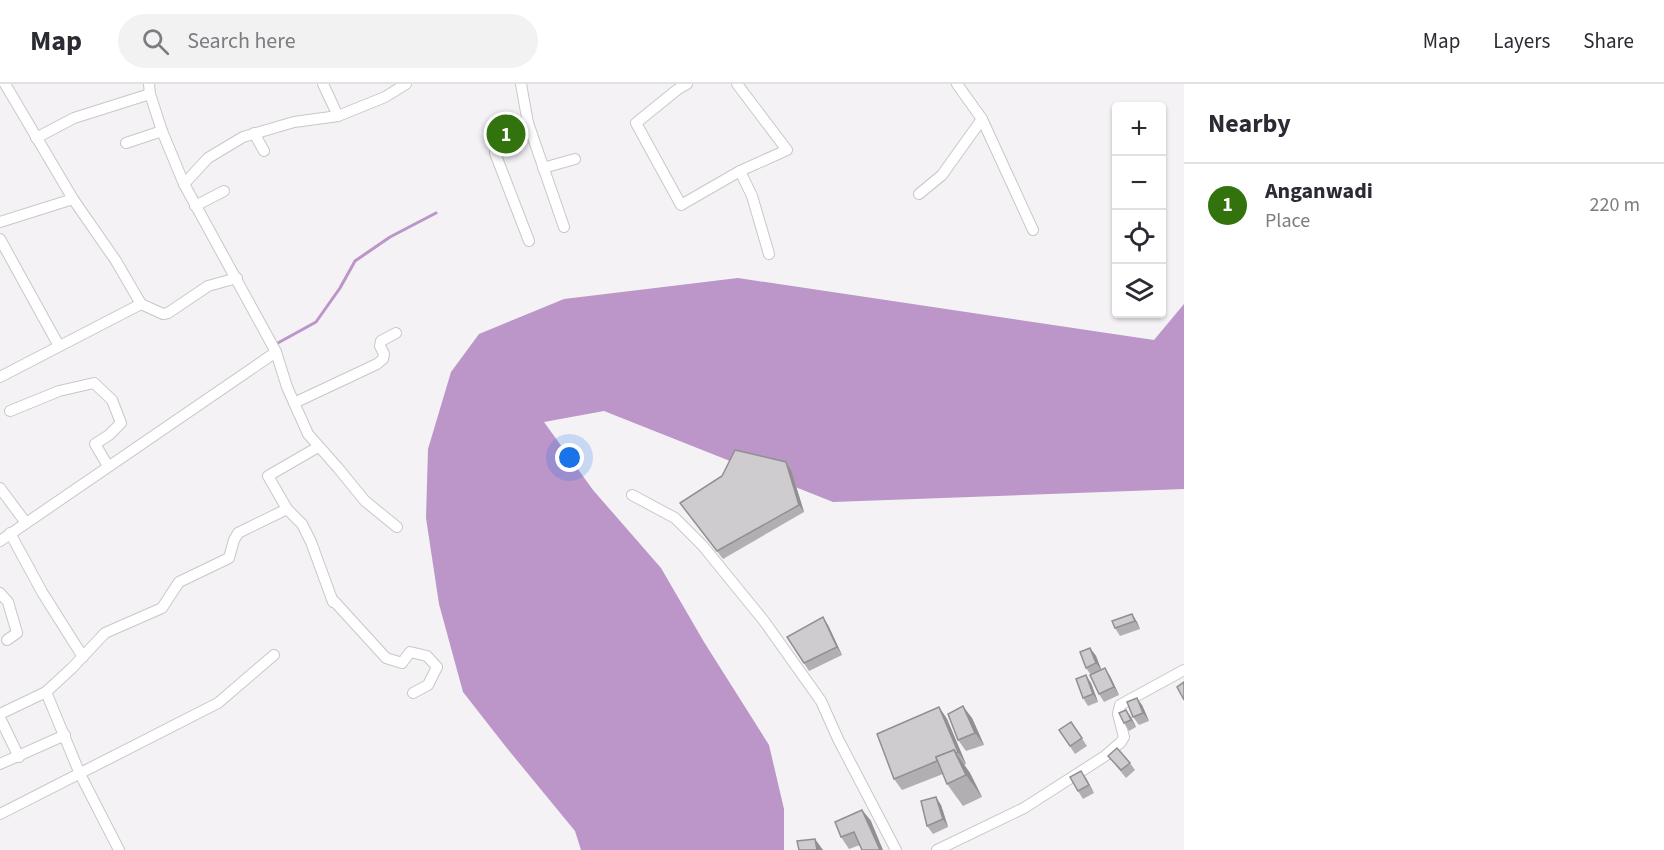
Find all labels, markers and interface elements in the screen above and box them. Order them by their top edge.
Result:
search box [118,14,538,68]
text: Map [30,21,82,61]
icon: search [139,25,172,58]
text: Search here [187,25,296,57]
text: Map [1423,26,1460,56]
text: Layers [1493,26,1550,56]
text: Share [1583,26,1634,56]
map controls [1112,102,1166,318]
button: + [1112,102,1166,156]
text: Nearby [1208,105,1291,142]
pin: 1 [486,112,526,156]
button: − [1112,156,1166,210]
text: Anganwadi [1265,175,1373,207]
text: 1 [1222,191,1233,219]
text: 220 m [1590,191,1640,219]
text: Place [1265,207,1310,235]
button: locate [1112,210,1166,264]
button: layers [1112,264,1166,318]
your location [555,443,584,472]

